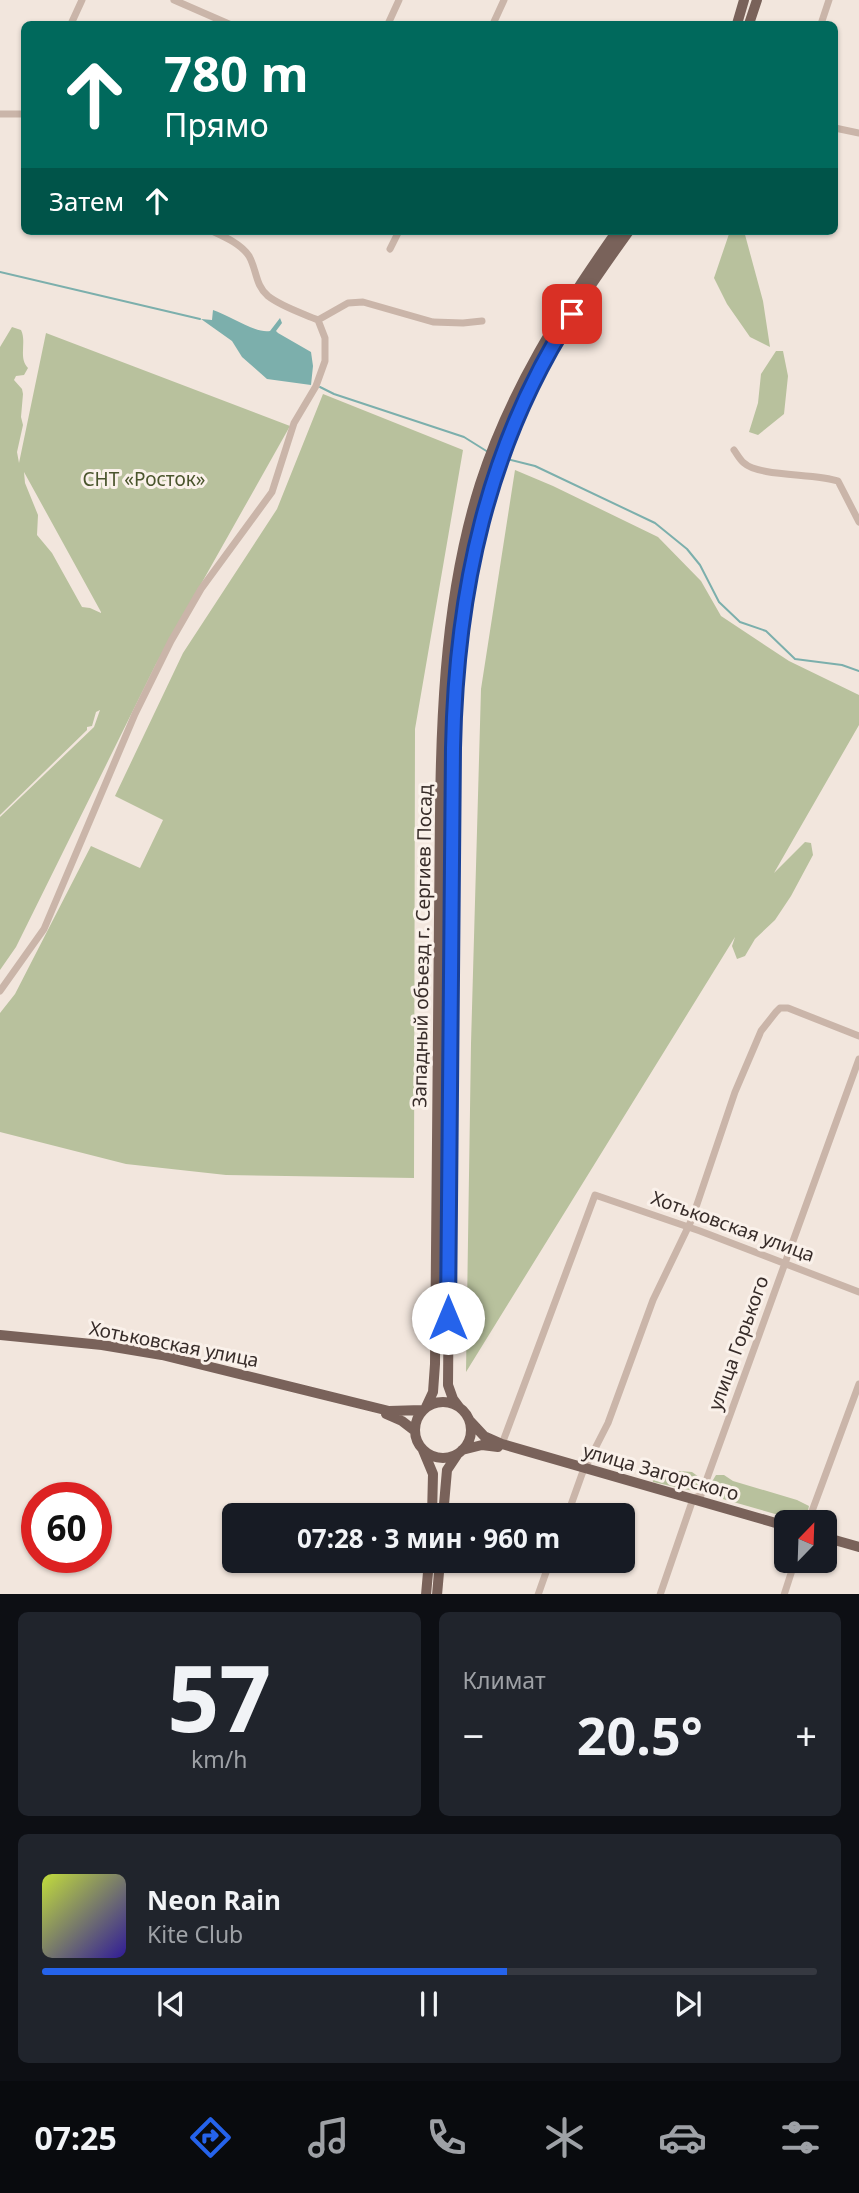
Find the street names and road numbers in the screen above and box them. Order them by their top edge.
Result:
street label: Западный объезд г. Сергиев Посад [406,784,438,1108]
street label: Хотьковская улица [648,1184,818,1268]
street label: улица Горького [702,1272,774,1414]
street label: Хотьковская улица [87,1315,261,1373]
street label: улица Загорского [580,1437,742,1507]

